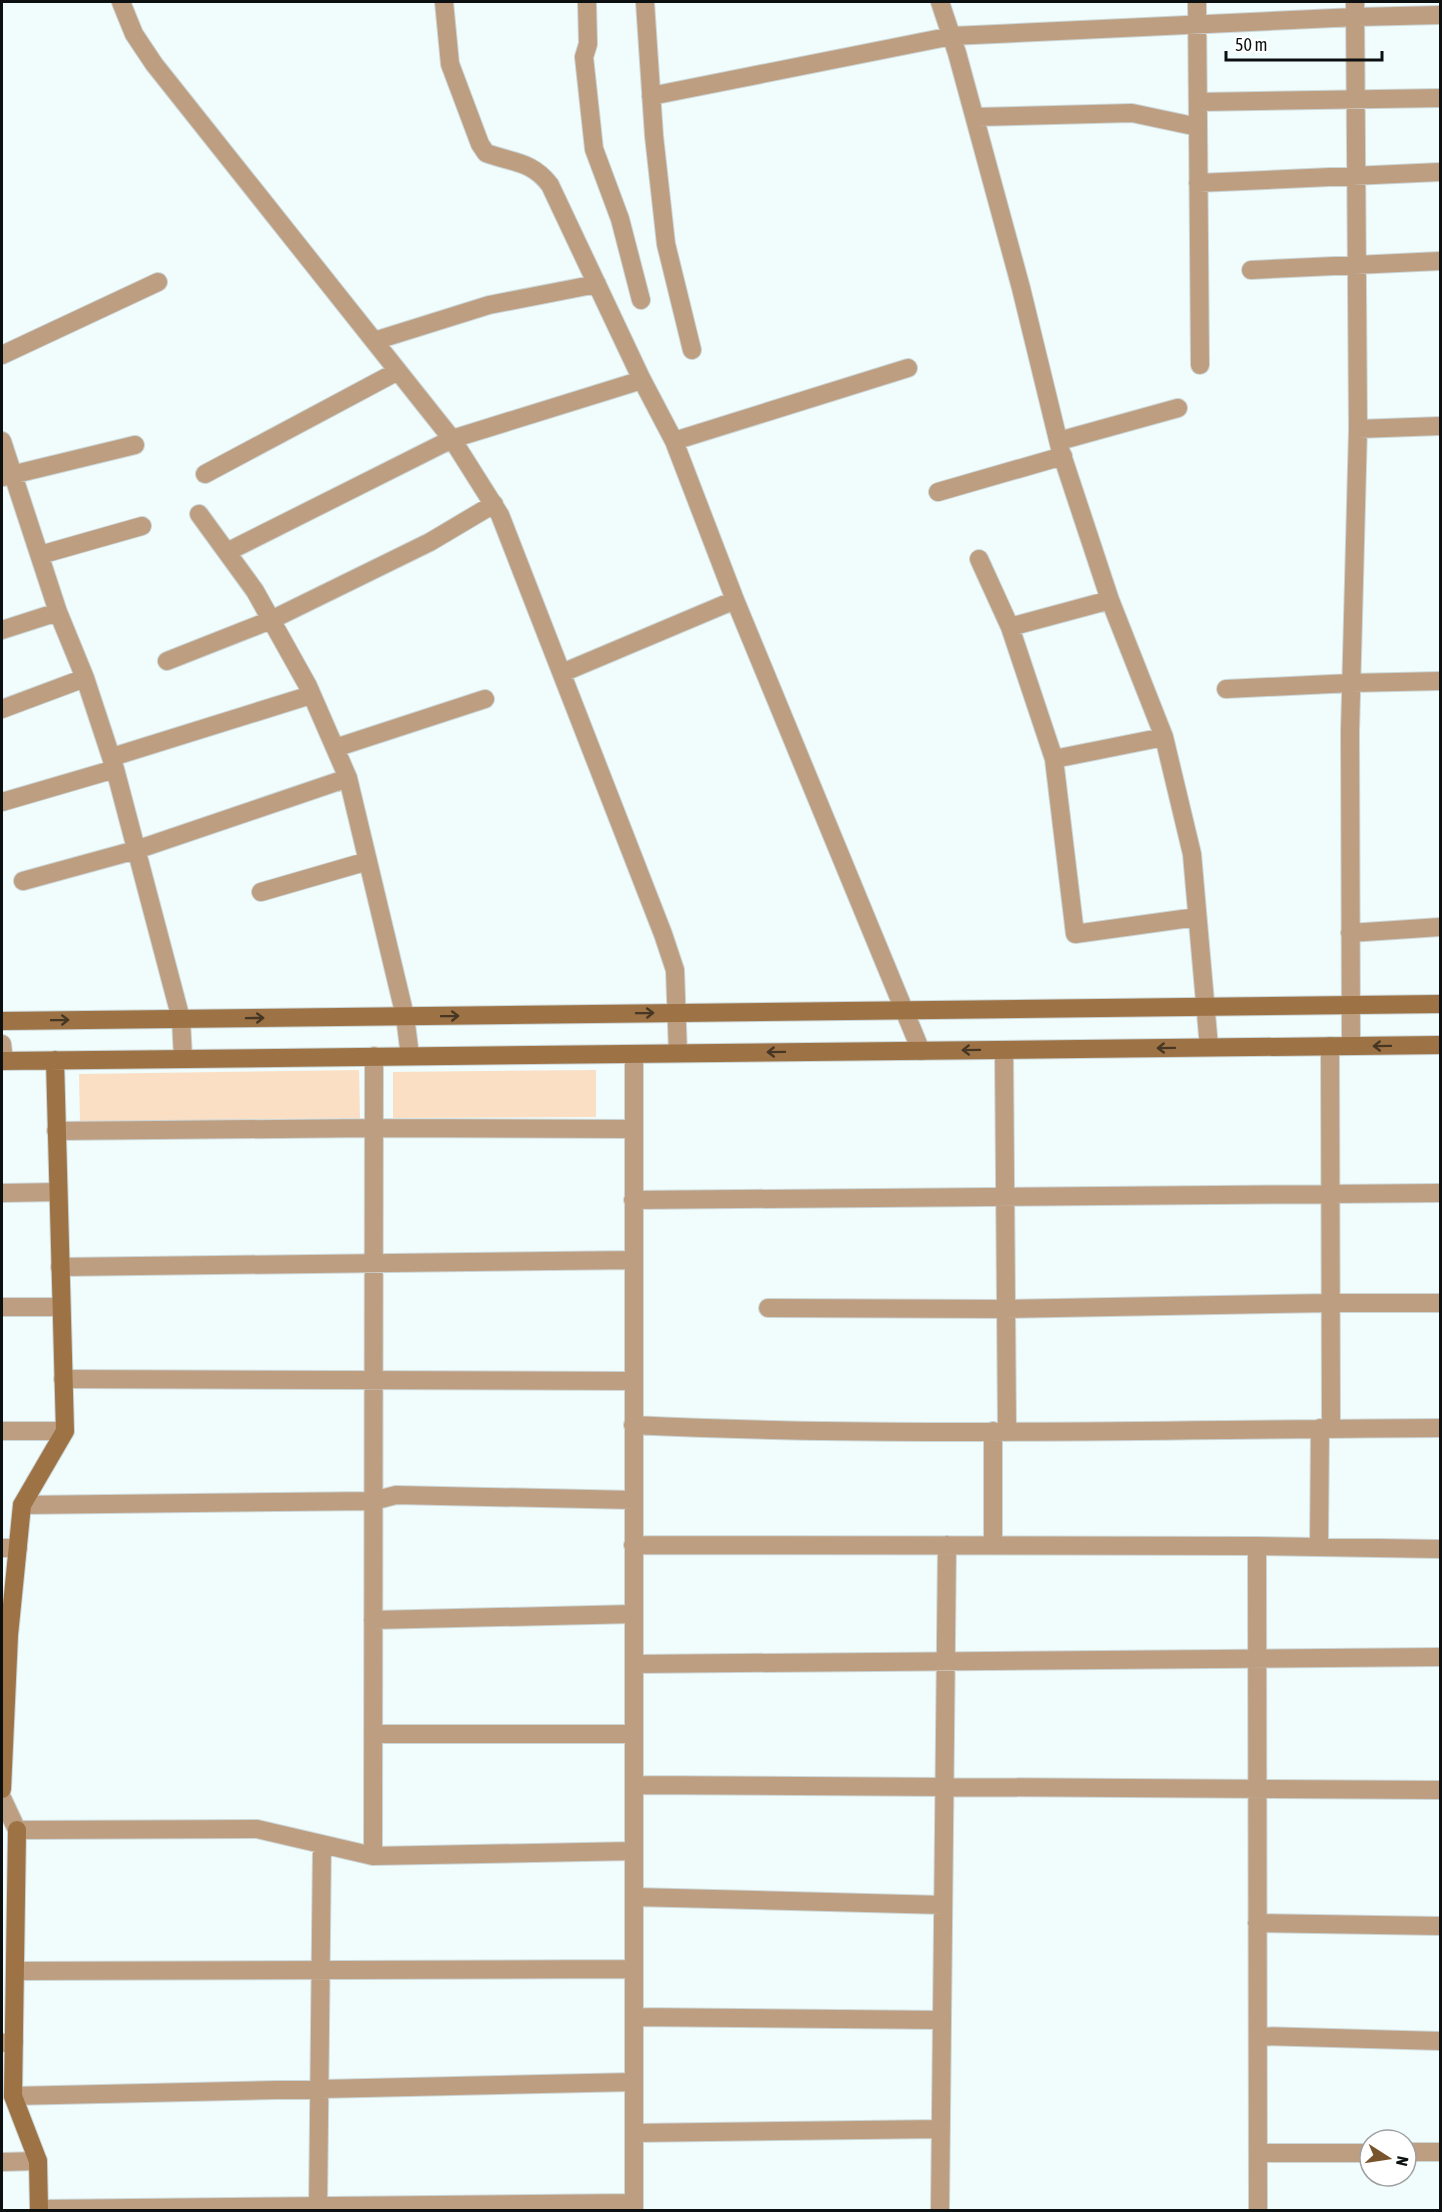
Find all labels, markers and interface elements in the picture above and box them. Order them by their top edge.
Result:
scale bar [1226,24,1382,62]
text: 50 m [1235,34,1267,55]
one-way arrow [634,1007,654,1019]
one-way arrow [439,1010,459,1022]
one-way arrow [244,1012,264,1024]
one-way arrow [49,1014,69,1026]
one-way arrow [1373,1040,1393,1051]
one-way arrow [1157,1042,1177,1054]
one-way arrow [962,1044,982,1056]
one-way arrow [767,1046,787,1058]
north arrow [1358,2128,1418,2188]
text: N [1393,2155,1412,2168]

